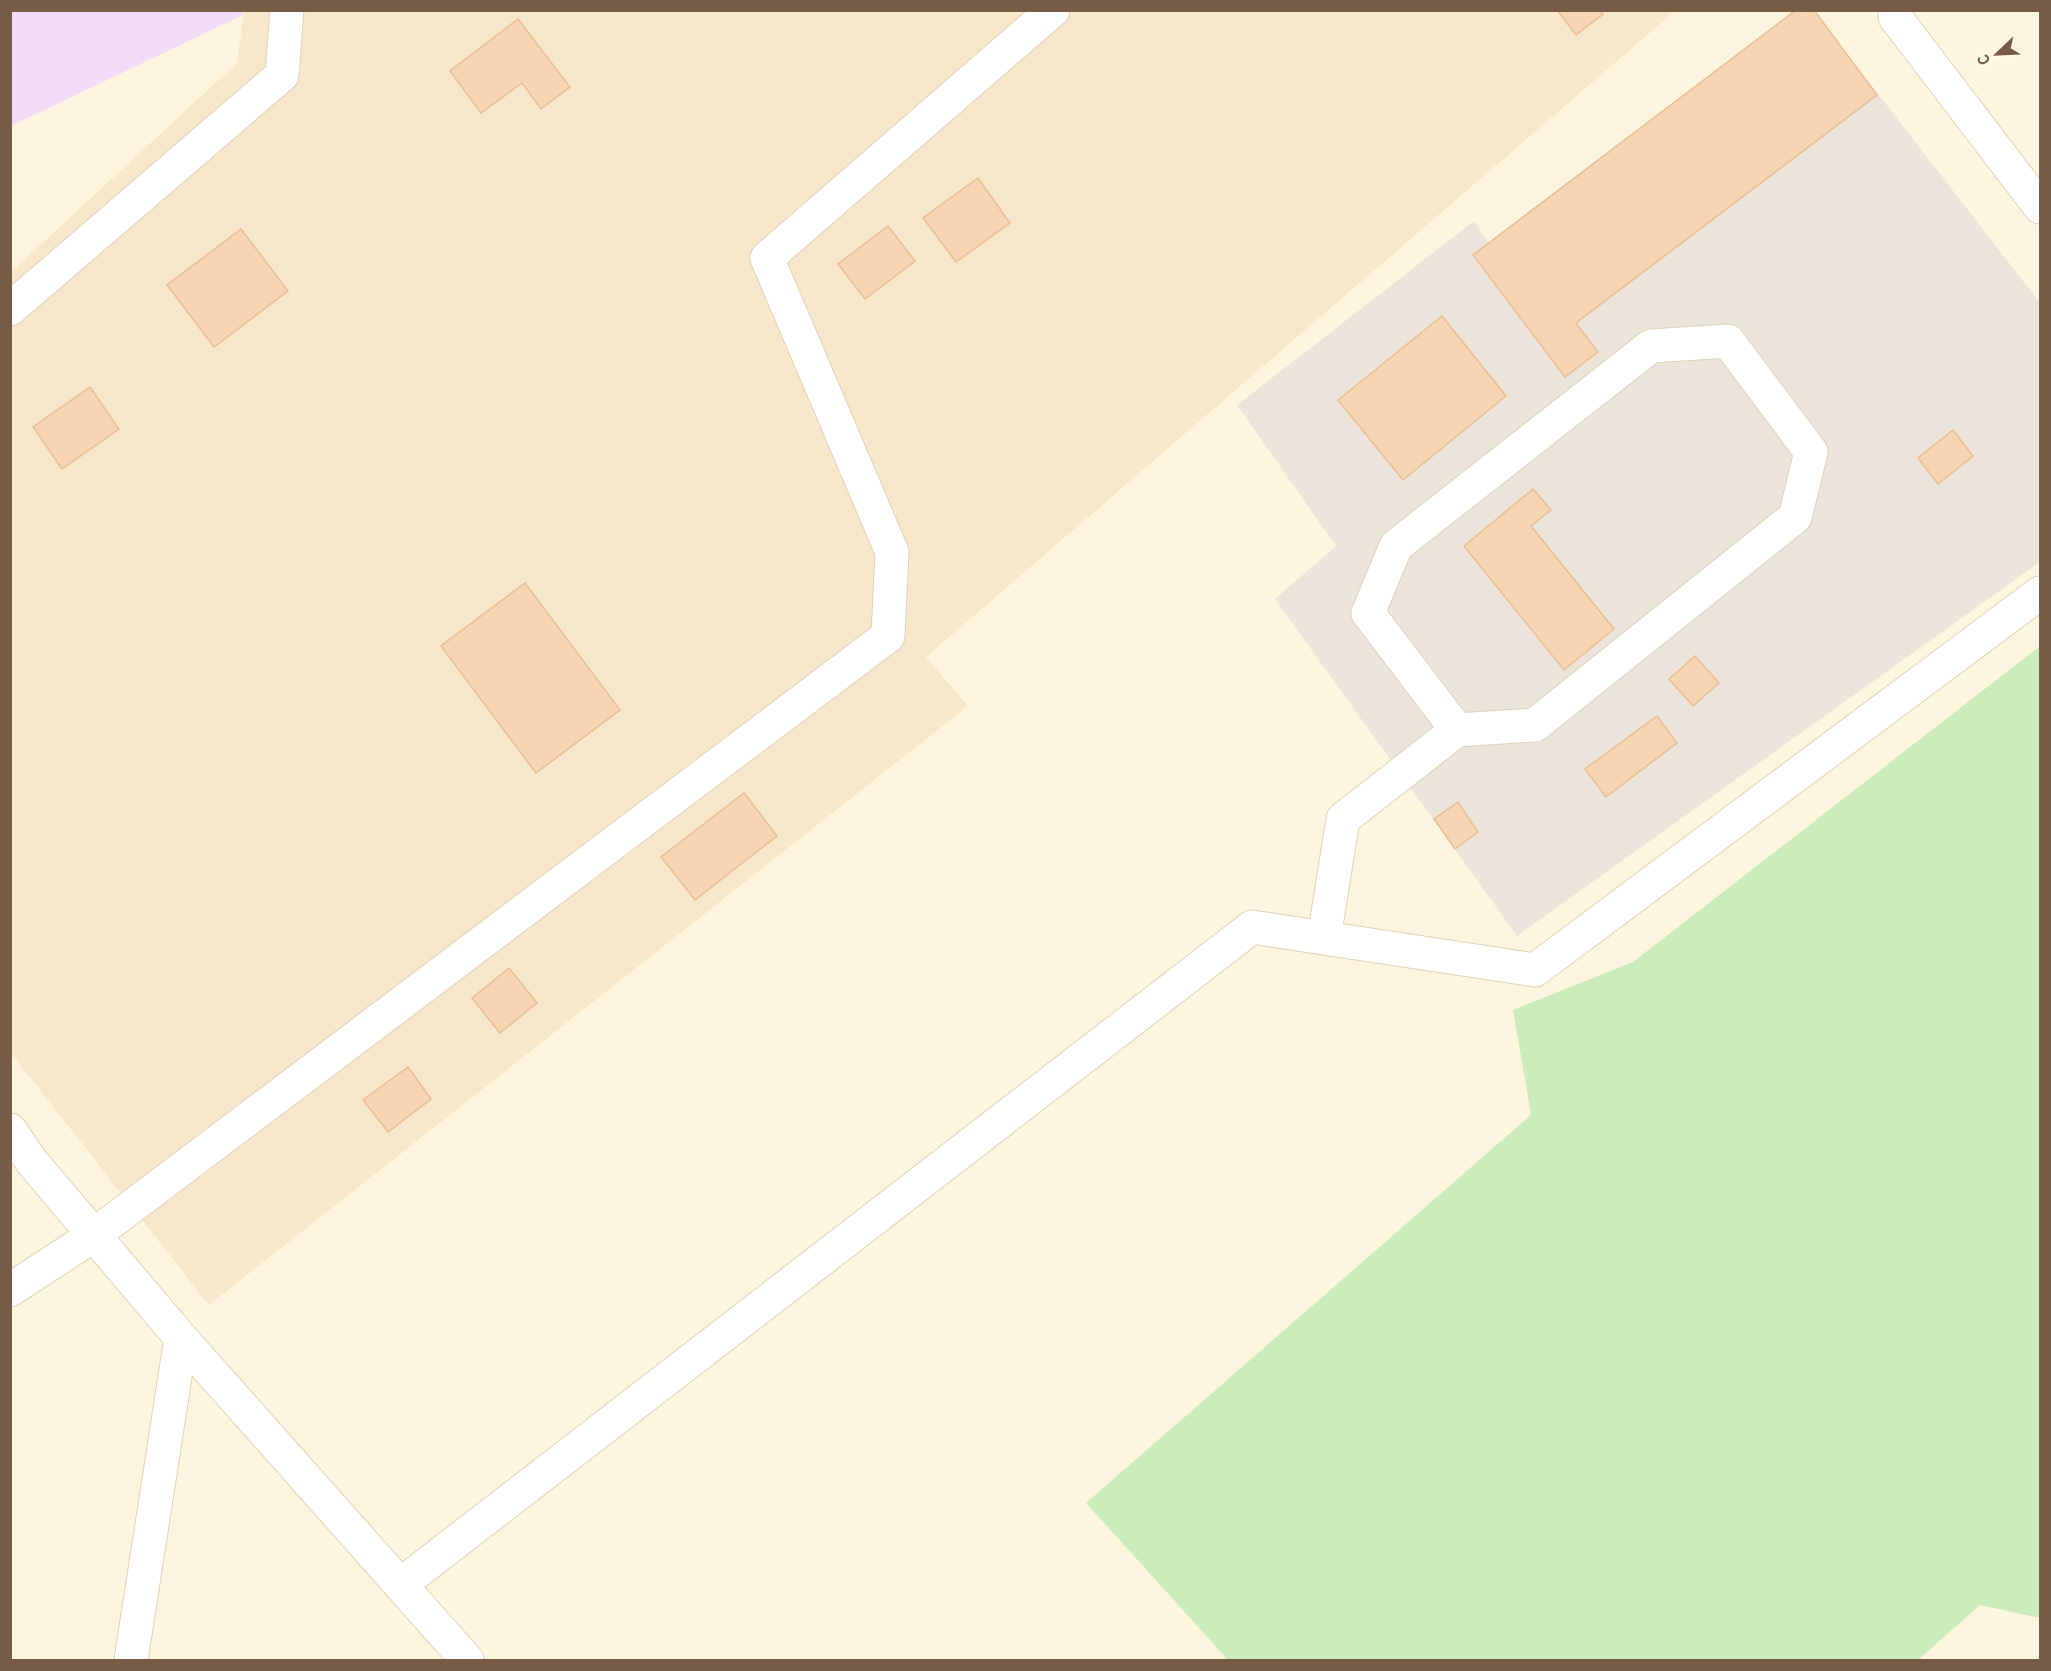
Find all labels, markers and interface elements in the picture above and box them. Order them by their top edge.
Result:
north arrow [1967,24,2027,84]
text: С [1974,50,1996,68]

